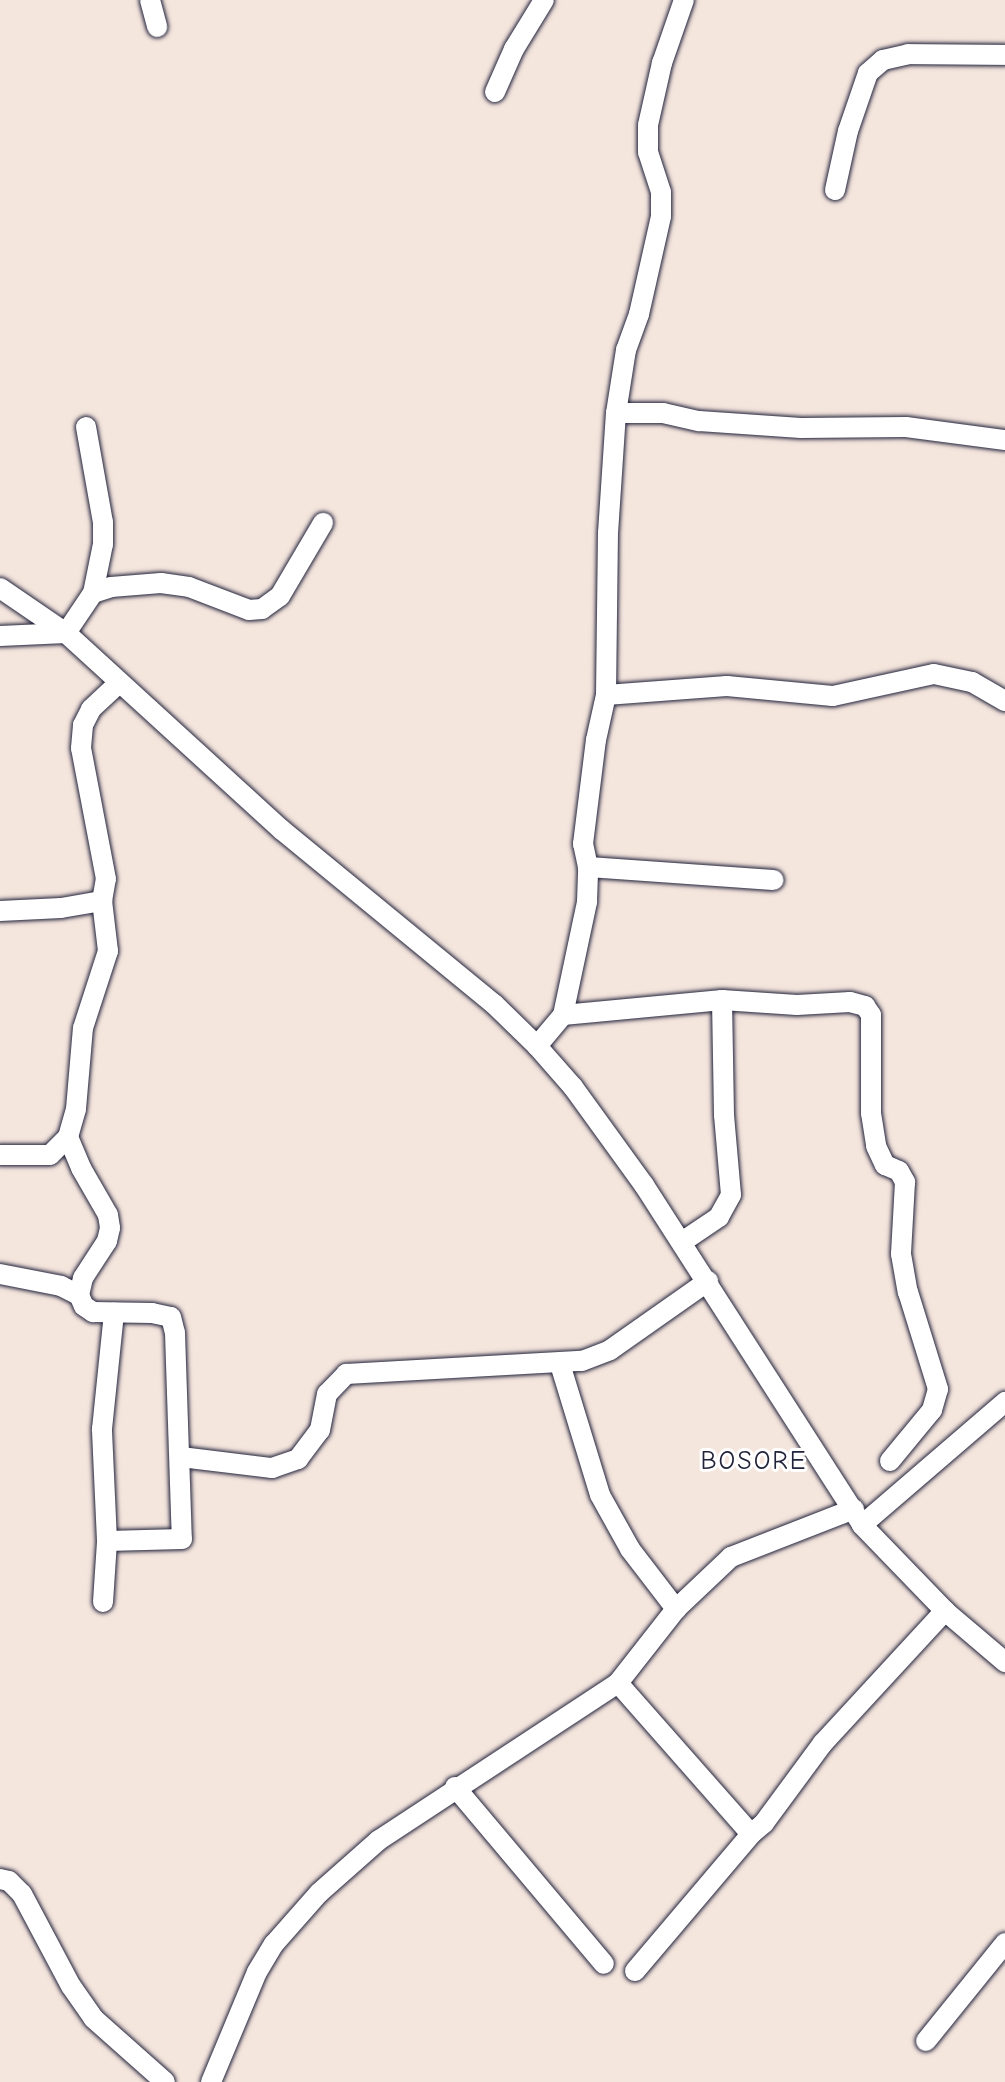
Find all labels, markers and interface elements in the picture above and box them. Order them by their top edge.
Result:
district label: BOSORE [700,1446,808,1478]

